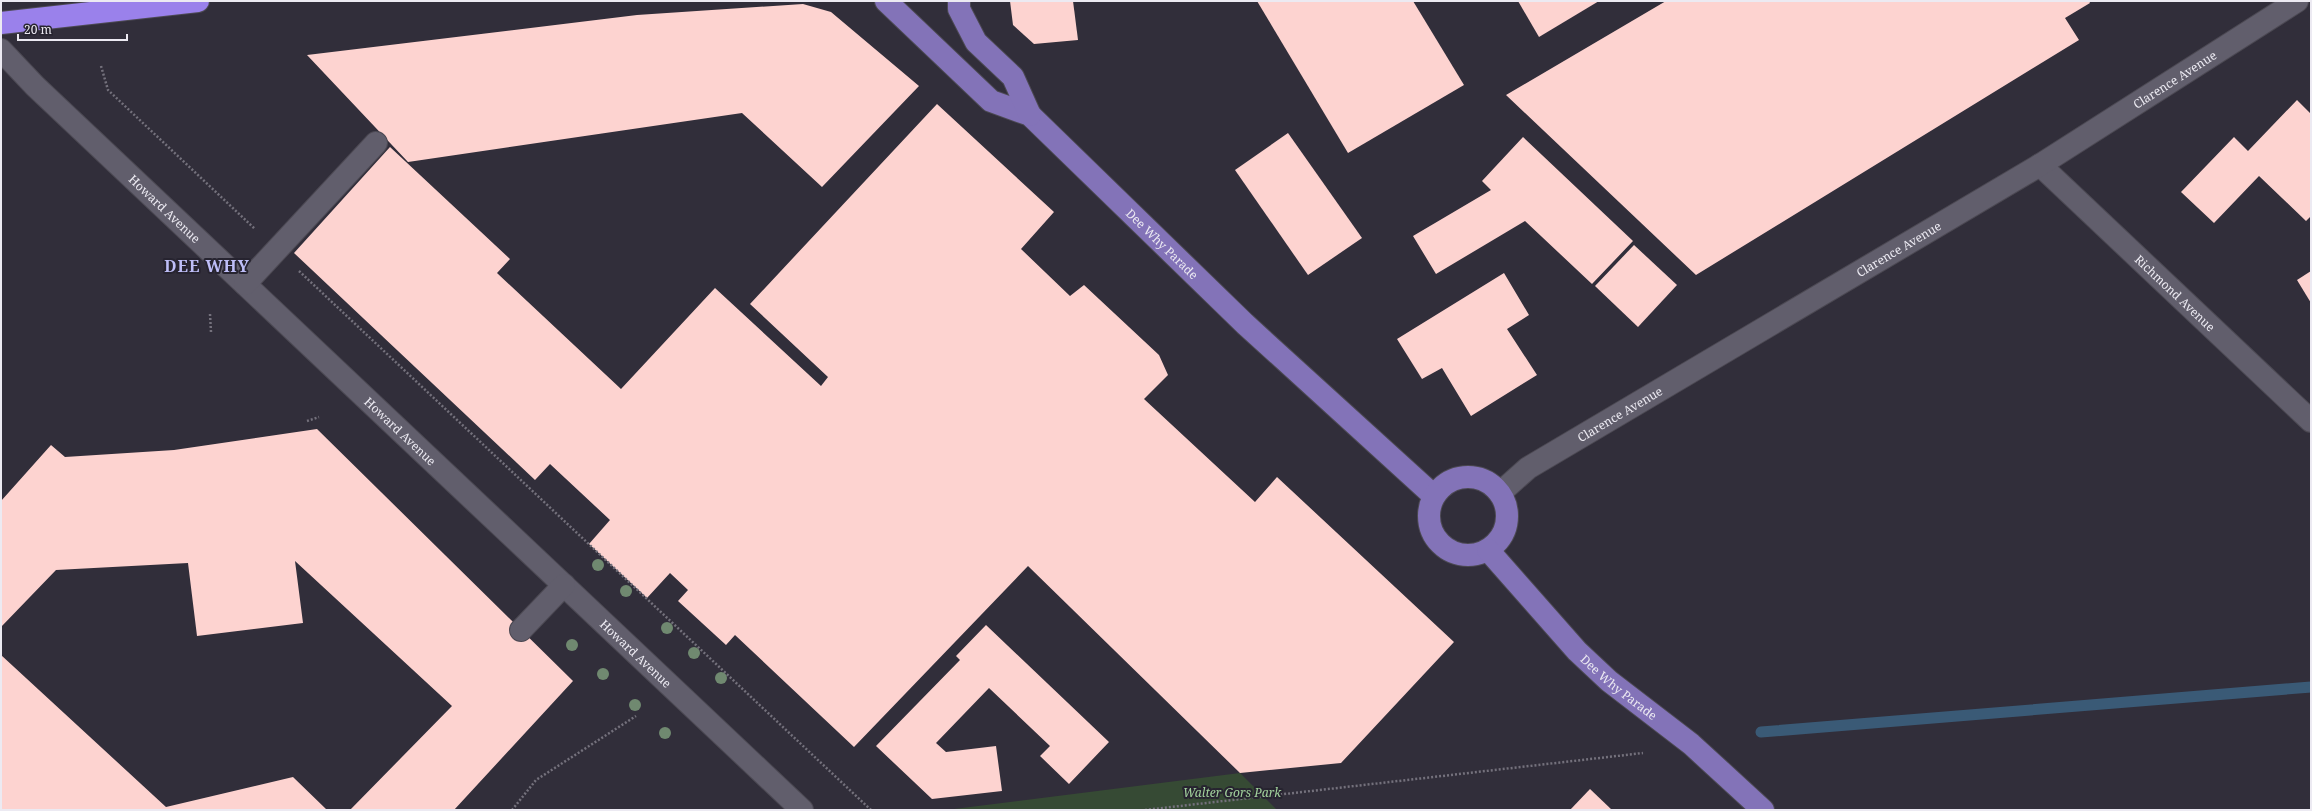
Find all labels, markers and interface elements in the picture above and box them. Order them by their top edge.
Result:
scale bar [18,16,127,42]
text: 20 m [24,21,52,38]
street label: Clarence Avenue [2129,46,2220,112]
street label: Howard Avenue [125,171,204,247]
street label: Dee Why Parade [1123,205,1202,283]
street label: Clarence Avenue [1853,217,1944,281]
street label: Richmond Avenue [2131,251,2219,335]
district label: DEE WHY [164,255,250,277]
street label: Clarence Avenue [1574,382,1665,446]
street label: Howard Avenue [361,393,440,469]
street label: Howard Avenue [596,615,676,691]
street label: Dee Why Parade [1577,650,1661,724]
park label: Walter Gors Park [1183,784,1282,801]

